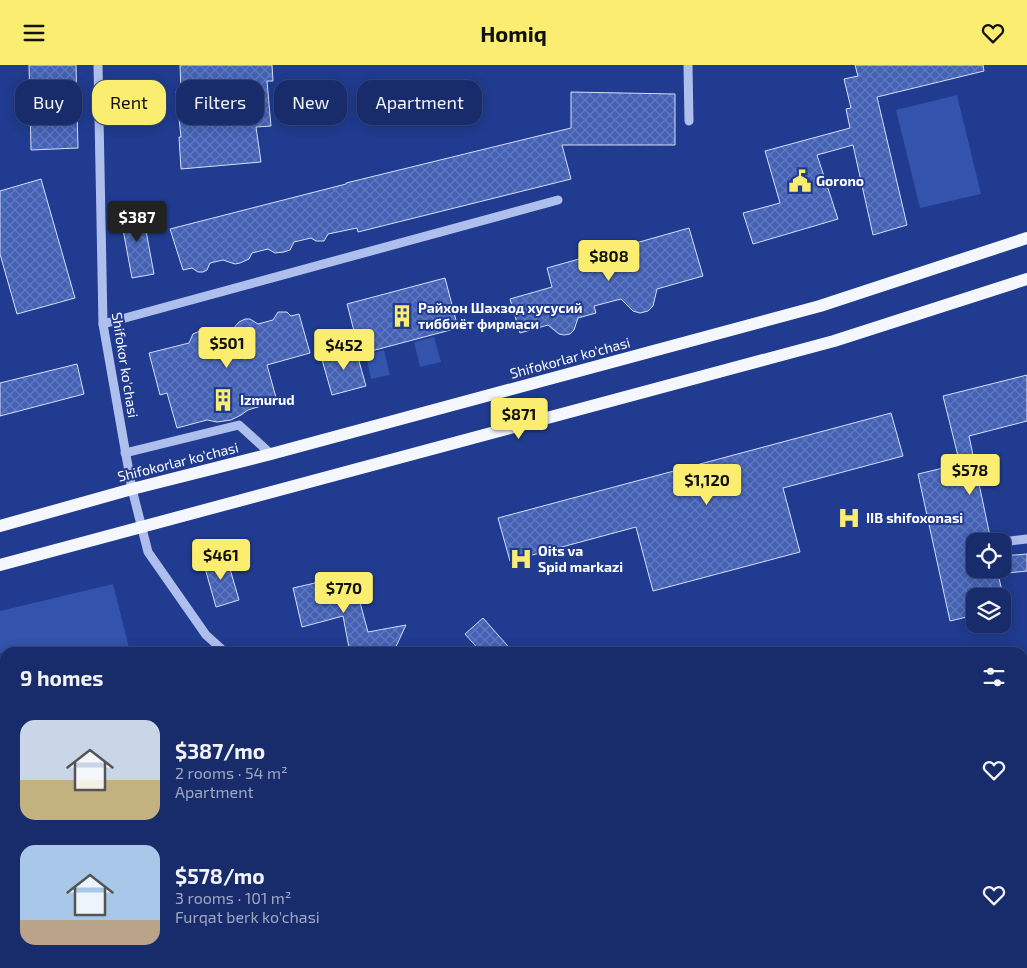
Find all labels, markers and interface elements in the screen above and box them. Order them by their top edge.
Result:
icon: menu [20,19,48,47]
icon: heart [979,19,1007,47]
text: Homiq [480,20,547,46]
chip: Buy [15,80,82,125]
chip: Rent [92,80,166,125]
chip: Filters [176,80,264,125]
chip: New [274,80,347,125]
chip: Apartment [357,80,482,125]
public building icon: Gorono [787,168,813,194]
place label: Gorono [816,172,864,189]
pin: $387 [107,201,167,243]
text: $387 [119,207,155,226]
pin: $808 [579,239,639,282]
text: $808 [589,246,629,265]
place label: Райхон Шахзод хусусий тиббиёт фирмаси [418,299,583,332]
building icon: Райхон Шахзод хусусий тиббиёт фирмаси [389,303,415,329]
street label: Shifokor ko'chasi [109,311,142,419]
pin: $501 [197,327,257,369]
pin: $452 [314,329,374,371]
text: $501 [209,333,245,352]
street label: Shifokorlar ko'chasi [508,333,632,382]
text: $452 [325,335,363,354]
building icon: Izmurud [210,387,236,413]
place label: Izmurud [240,391,295,408]
pin: $871 [489,397,549,440]
text: $871 [502,404,536,423]
street label: Shifokorlar ko'chasi [116,438,240,485]
pin: $578 [940,453,1000,496]
text: $578 [952,460,988,479]
pin: $1,120 [666,463,748,506]
text: $1,120 [684,470,730,489]
hospital icon: IIB shifoxonasi [836,505,862,531]
place label: IIB shifoxonasi [866,509,963,526]
map controls [966,533,1011,633]
button: locate [966,533,1011,578]
pin: $461 [191,539,251,581]
place label: Oits va Spid markazi [538,542,623,575]
text: $461 [203,545,239,564]
hospital icon: Oits va Spid markazi [508,546,534,572]
pin: $770 [314,571,374,614]
text: $770 [326,578,362,597]
button: layers [966,588,1011,633]
icon: filters [980,663,1008,691]
text: 9 homes [20,665,103,690]
text: $387/mo [175,738,265,763]
icon: home [60,740,120,800]
icon: heart [980,756,1008,784]
text: 2 rooms · 54 m² [175,763,288,782]
text: Apartment [175,782,254,801]
text: $578/mo [175,863,265,888]
icon: home [60,865,120,925]
icon: heart [980,881,1008,909]
text: 3 rooms · 101 m² [175,888,292,907]
text: Furqat berk ko'chasi [175,907,320,926]

